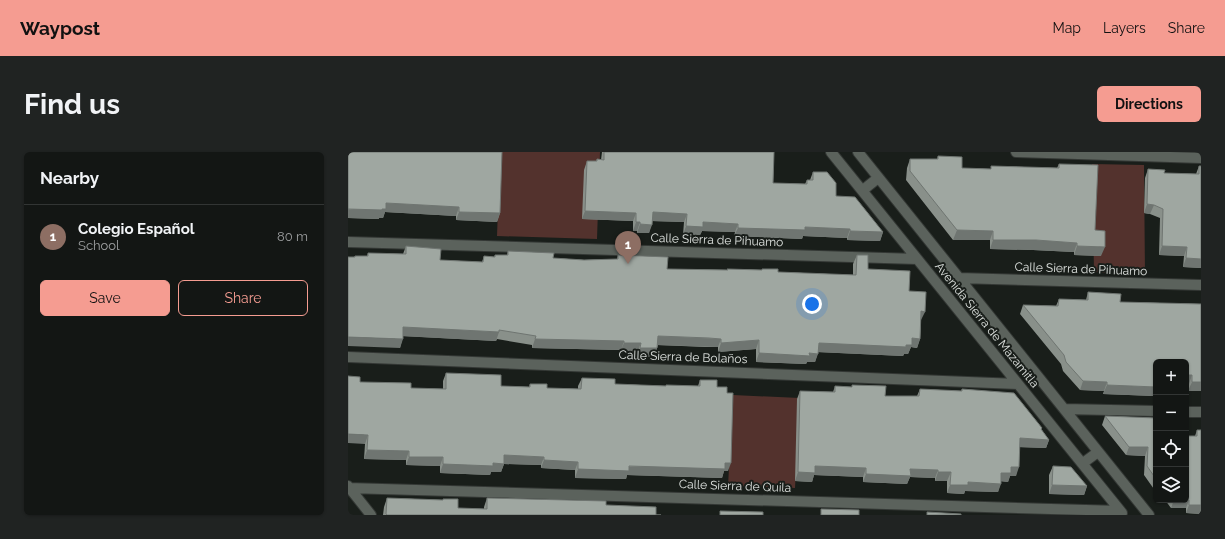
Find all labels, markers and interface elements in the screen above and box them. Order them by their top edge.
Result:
text: Waypost [20,17,100,39]
text: Map [1053,20,1081,36]
text: Layers [1103,20,1146,36]
text: Share [1168,20,1205,36]
button: Directions [1097,86,1201,122]
text: Find us [24,88,120,121]
text: Nearby [40,168,99,188]
text: Colegio Español [78,220,195,238]
text: 1 [50,229,56,244]
text: 80 m [277,229,308,244]
pin: 1 [615,231,641,264]
street label: Calle Sierra de Pihuamo [650,231,784,249]
text: School [78,238,120,253]
street label: Avenida Sierra de Mazamitla [932,260,1042,390]
street label: Calle Sierra de Pihuamo [1014,260,1148,278]
button: Save [40,280,170,316]
button: Share [178,280,308,316]
your location [802,294,822,314]
street label: Calle Sierra de Bolaños [618,348,748,366]
map controls [1153,359,1189,503]
button: + [1153,359,1189,395]
button: − [1153,395,1189,431]
button: locate [1153,431,1189,467]
button: layers [1153,467,1189,503]
street label: Calle Sierra de Quila [679,477,791,495]

